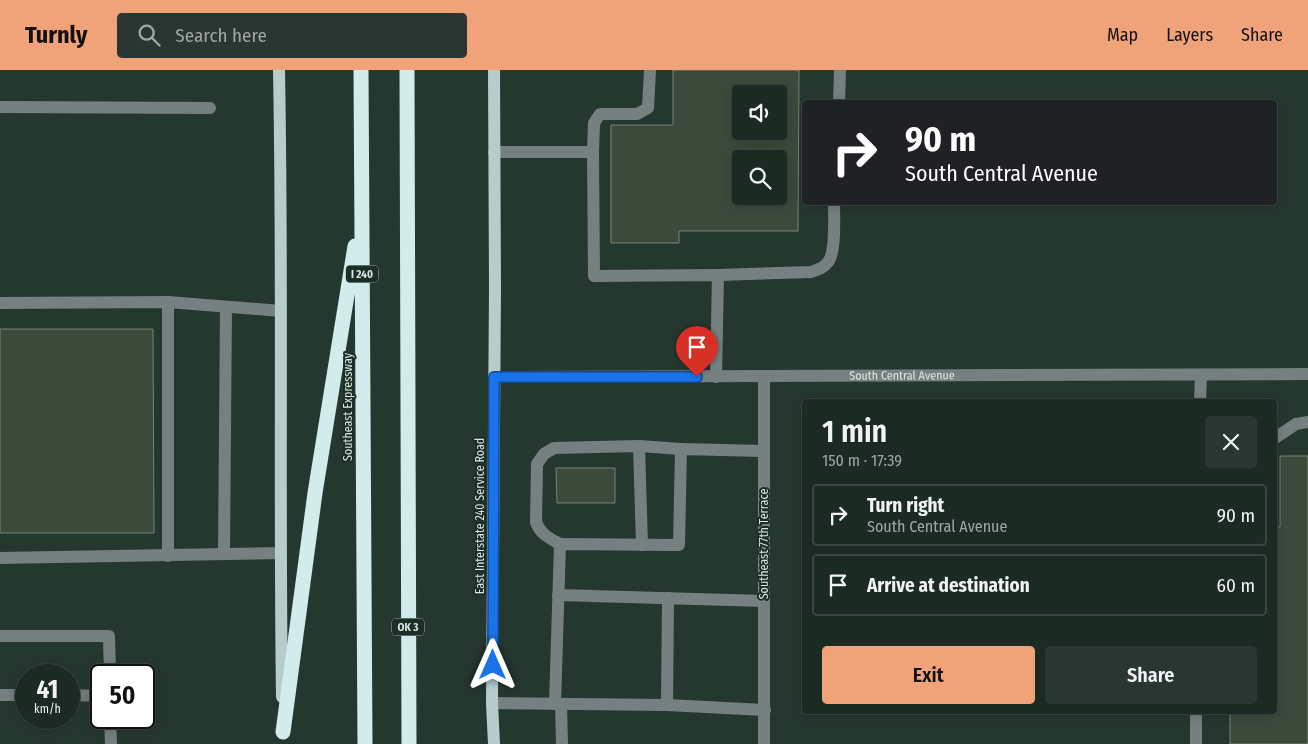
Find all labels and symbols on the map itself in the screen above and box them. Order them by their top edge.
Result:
road number: I 240 [346,265,378,282]
pin [676,326,718,377]
street label: Southeast Expressway [341,352,355,461]
street label: South Central Avenue [849,368,955,383]
street label: East Interstate 240 Service Road [473,438,487,594]
street label: Southeast 77th Terrace [757,489,771,599]
road number: OK 3 [392,618,424,636]
position arrow [466,638,518,690]
speed limit sign: 50 [90,664,155,729]

